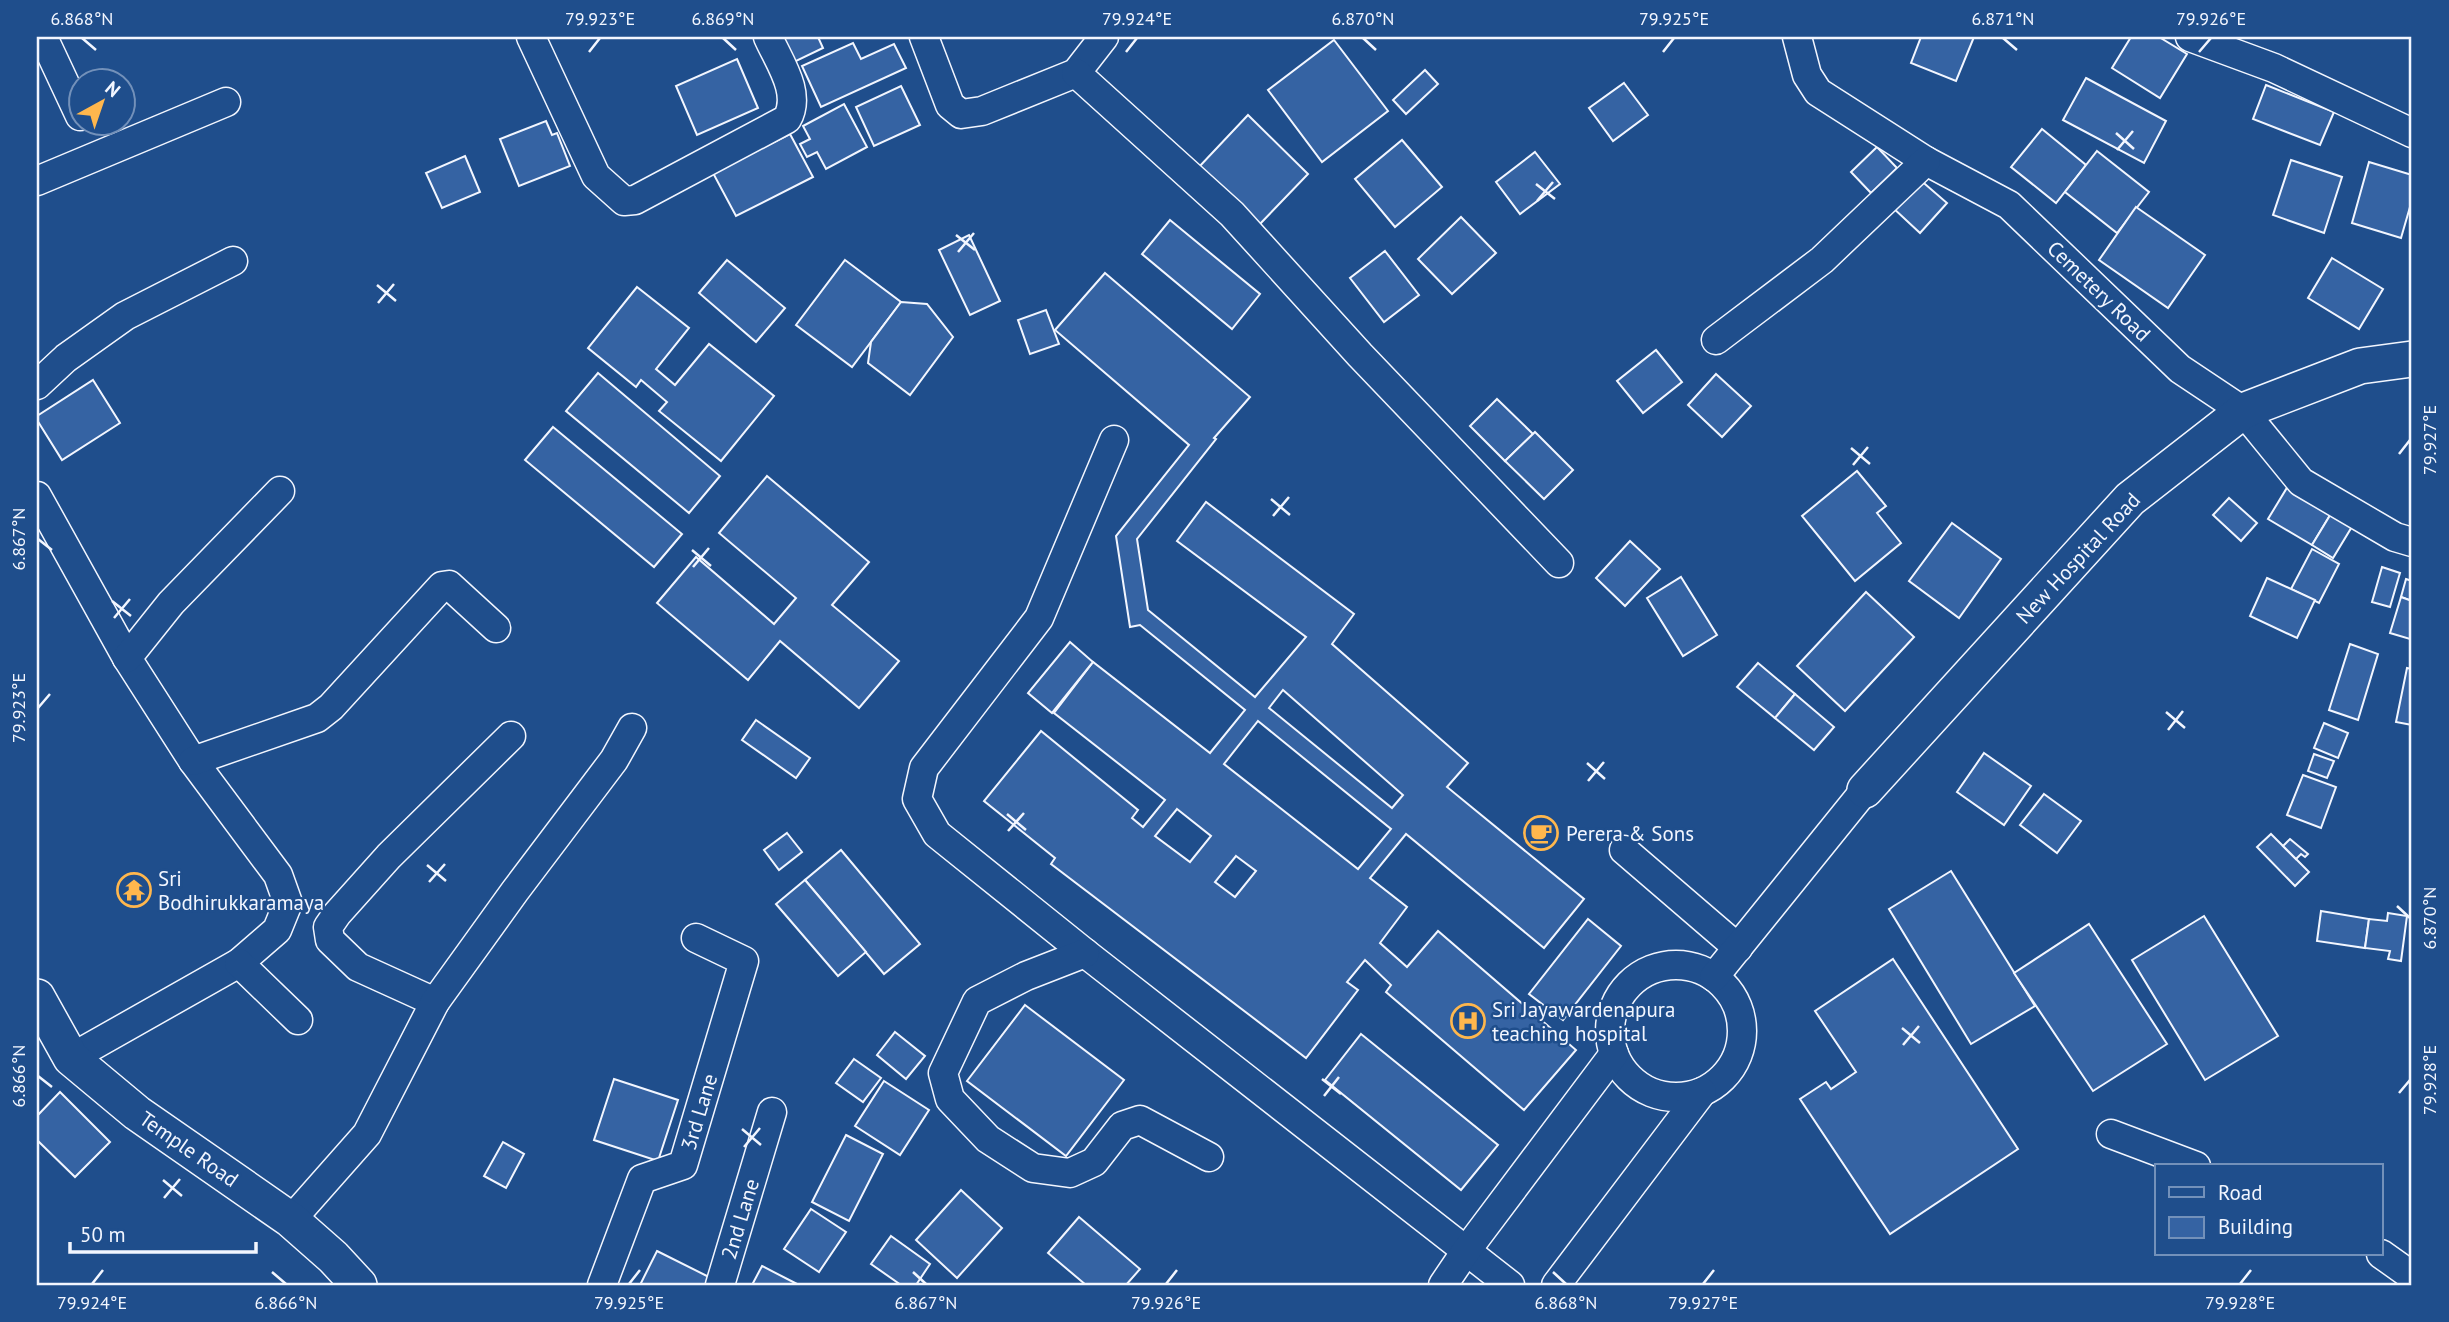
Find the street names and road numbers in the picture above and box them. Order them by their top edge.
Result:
street label: Cemetery Road [2042,235,2156,347]
street label: New Hospital Road [2010,487,2146,629]
street label: 3rd Lane [675,1071,723,1153]
street label: Temple Road [134,1105,244,1193]
street label: 2nd Lane [715,1175,765,1263]

